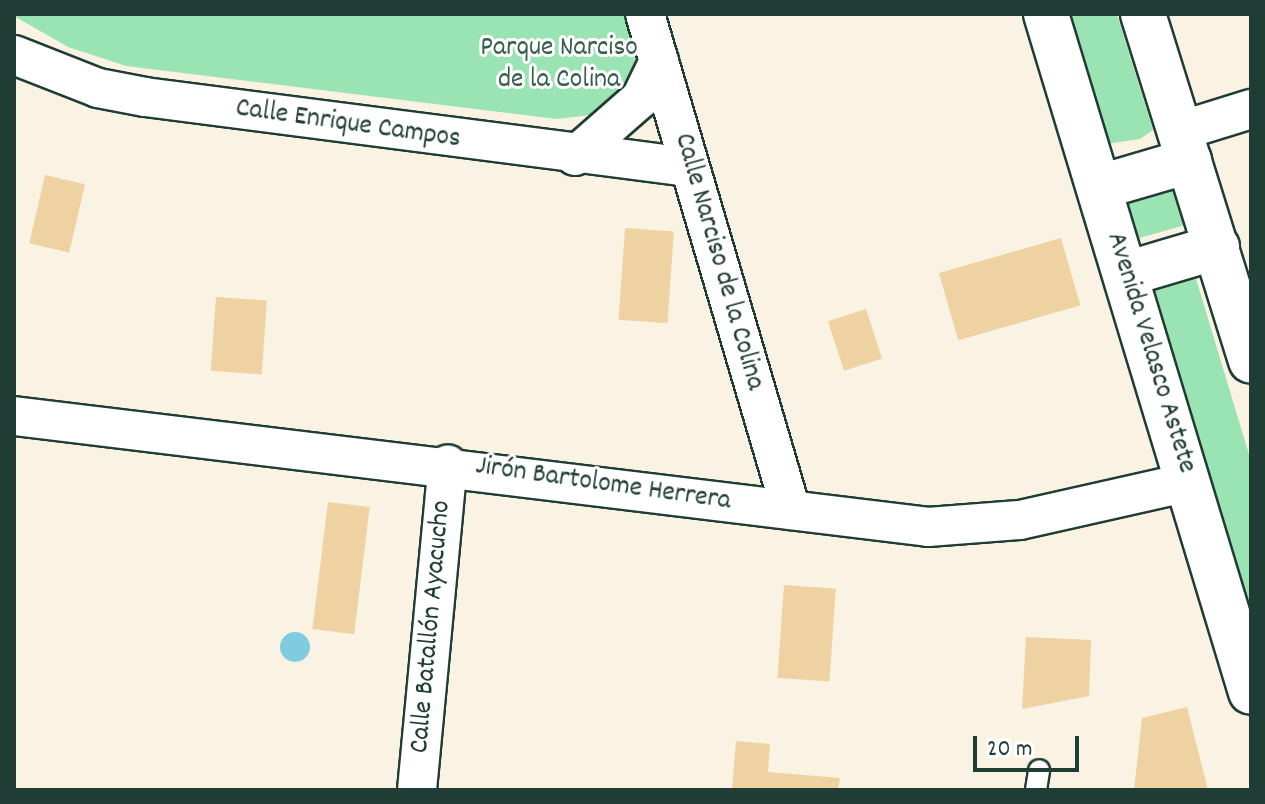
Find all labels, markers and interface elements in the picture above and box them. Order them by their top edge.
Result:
park label: Parque Narciso de la Colina [480,32,638,98]
street label: Calle Enrique Campos [233,93,463,157]
street label: Calle Narciso de la Colina [665,130,771,394]
street label: Avenida Velasco Astete [1097,229,1203,477]
street label: Jirón Bartolome Herrera [473,450,733,520]
street label: Calle Batallón Ayacucho [404,499,460,755]
scale bar [977,720,1083,770]
text: 20 m [987,733,1033,767]

